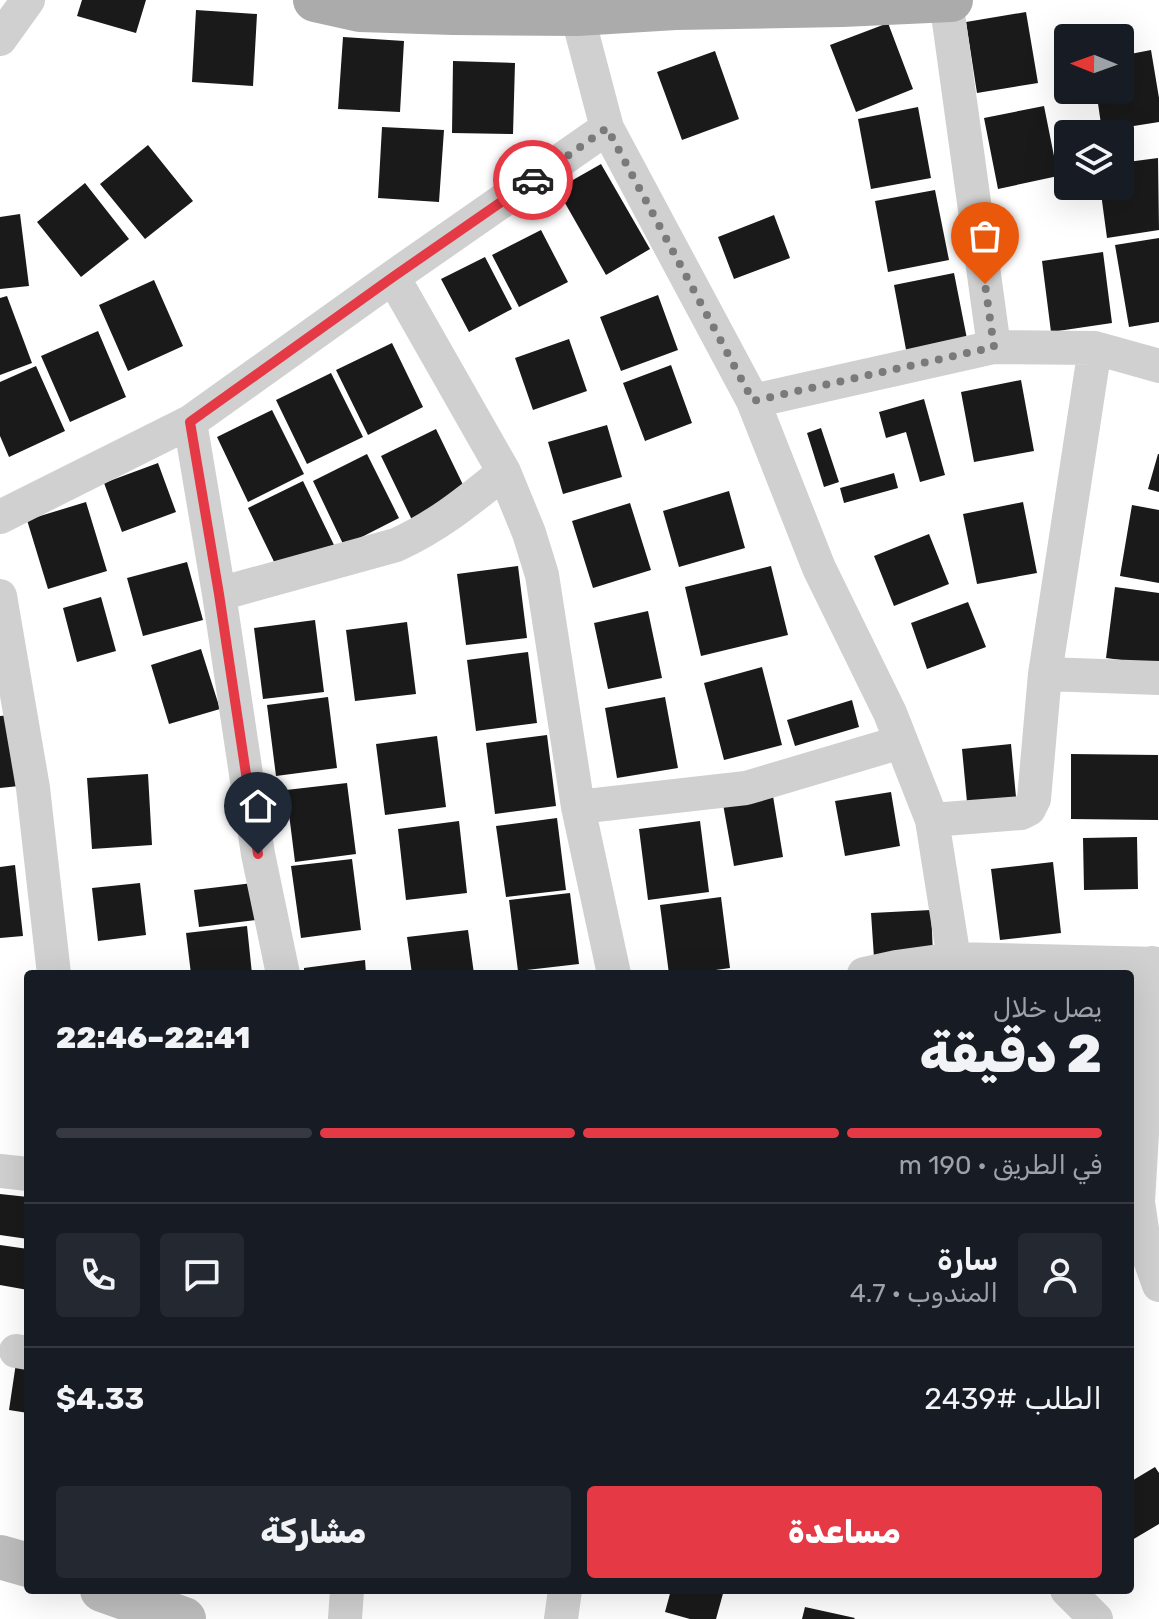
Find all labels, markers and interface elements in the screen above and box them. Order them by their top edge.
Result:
north arrow [1054,24,1134,104]
map controls [1054,24,1134,200]
button: layers [1054,120,1134,200]
courier [493,140,573,220]
icon: car [511,158,555,202]
pin [951,202,1019,284]
icon: bag [963,214,1007,258]
pin [224,772,292,854]
icon: home [236,784,280,828]
text: يصل خلال [993,993,1102,1024]
text: 22:41–22:46 [56,1020,250,1056]
text: 2 دقيقة [919,1023,1102,1085]
text: في الطريق · 190 m [899,1150,1102,1181]
button: phone [56,1233,140,1317]
button: chat [160,1233,244,1317]
button: person [1018,1233,1102,1317]
text: سارة [937,1242,998,1278]
text: المندوب · 4.7 [850,1278,998,1309]
text: $4.33 [56,1381,144,1417]
text: الطلب #2439 [924,1381,1102,1417]
button: مشاركة [56,1486,571,1578]
button: مساعدة [587,1486,1102,1578]

